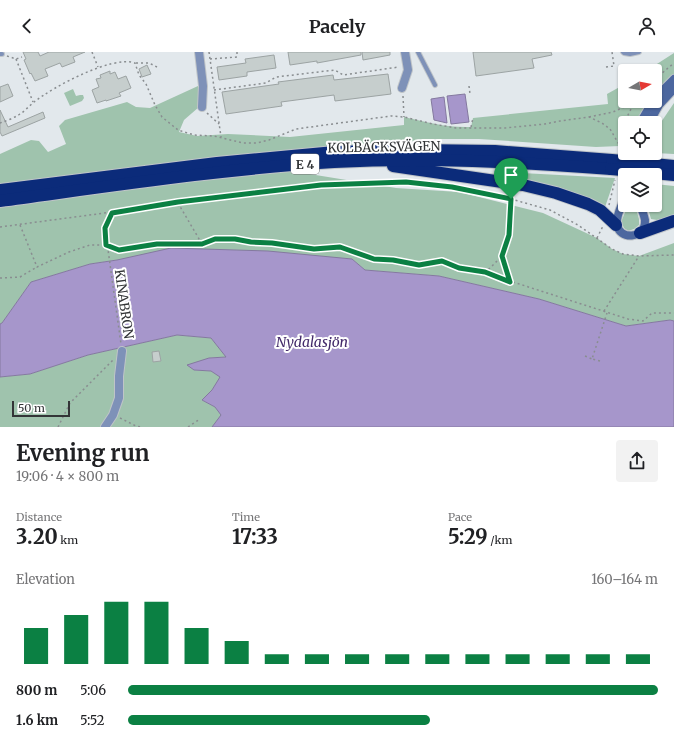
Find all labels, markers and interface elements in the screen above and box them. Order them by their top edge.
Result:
icon: back [16,15,38,37]
text: Pacely [309,15,365,38]
icon: person [636,15,658,37]
north arrow [618,64,662,108]
map controls [618,64,662,212]
button: locate [618,116,662,160]
street label: KOLBÄCKSVÄGEN [327,138,441,156]
road number: E 4 [291,154,319,174]
pin [494,158,528,199]
icon: arrive [500,164,522,186]
button: layers [618,168,662,212]
street label: KINABRON [111,268,137,340]
water label: Nydalasjön [276,333,348,351]
scale bar [12,399,70,418]
text: 50 m [18,401,45,415]
text: Evening run [16,439,150,467]
button: share [616,440,658,482]
text: 19:06 · 4 × 800 m [16,468,119,485]
text: Distance [16,510,62,524]
text: Time [232,510,260,524]
text: Pace [448,510,472,524]
text: 3.20 [16,524,58,549]
text: 17:33 [232,524,278,549]
text: 5:29 [448,524,488,549]
text: km [58,533,78,547]
text: /km [488,533,512,547]
text: Elevation [16,571,75,588]
text: 160–164 m [591,571,658,588]
text: 800 m [16,682,57,699]
text: 5:06 [80,682,106,699]
text: 1.6 km [16,712,58,729]
text: 5:52 [80,712,105,729]

